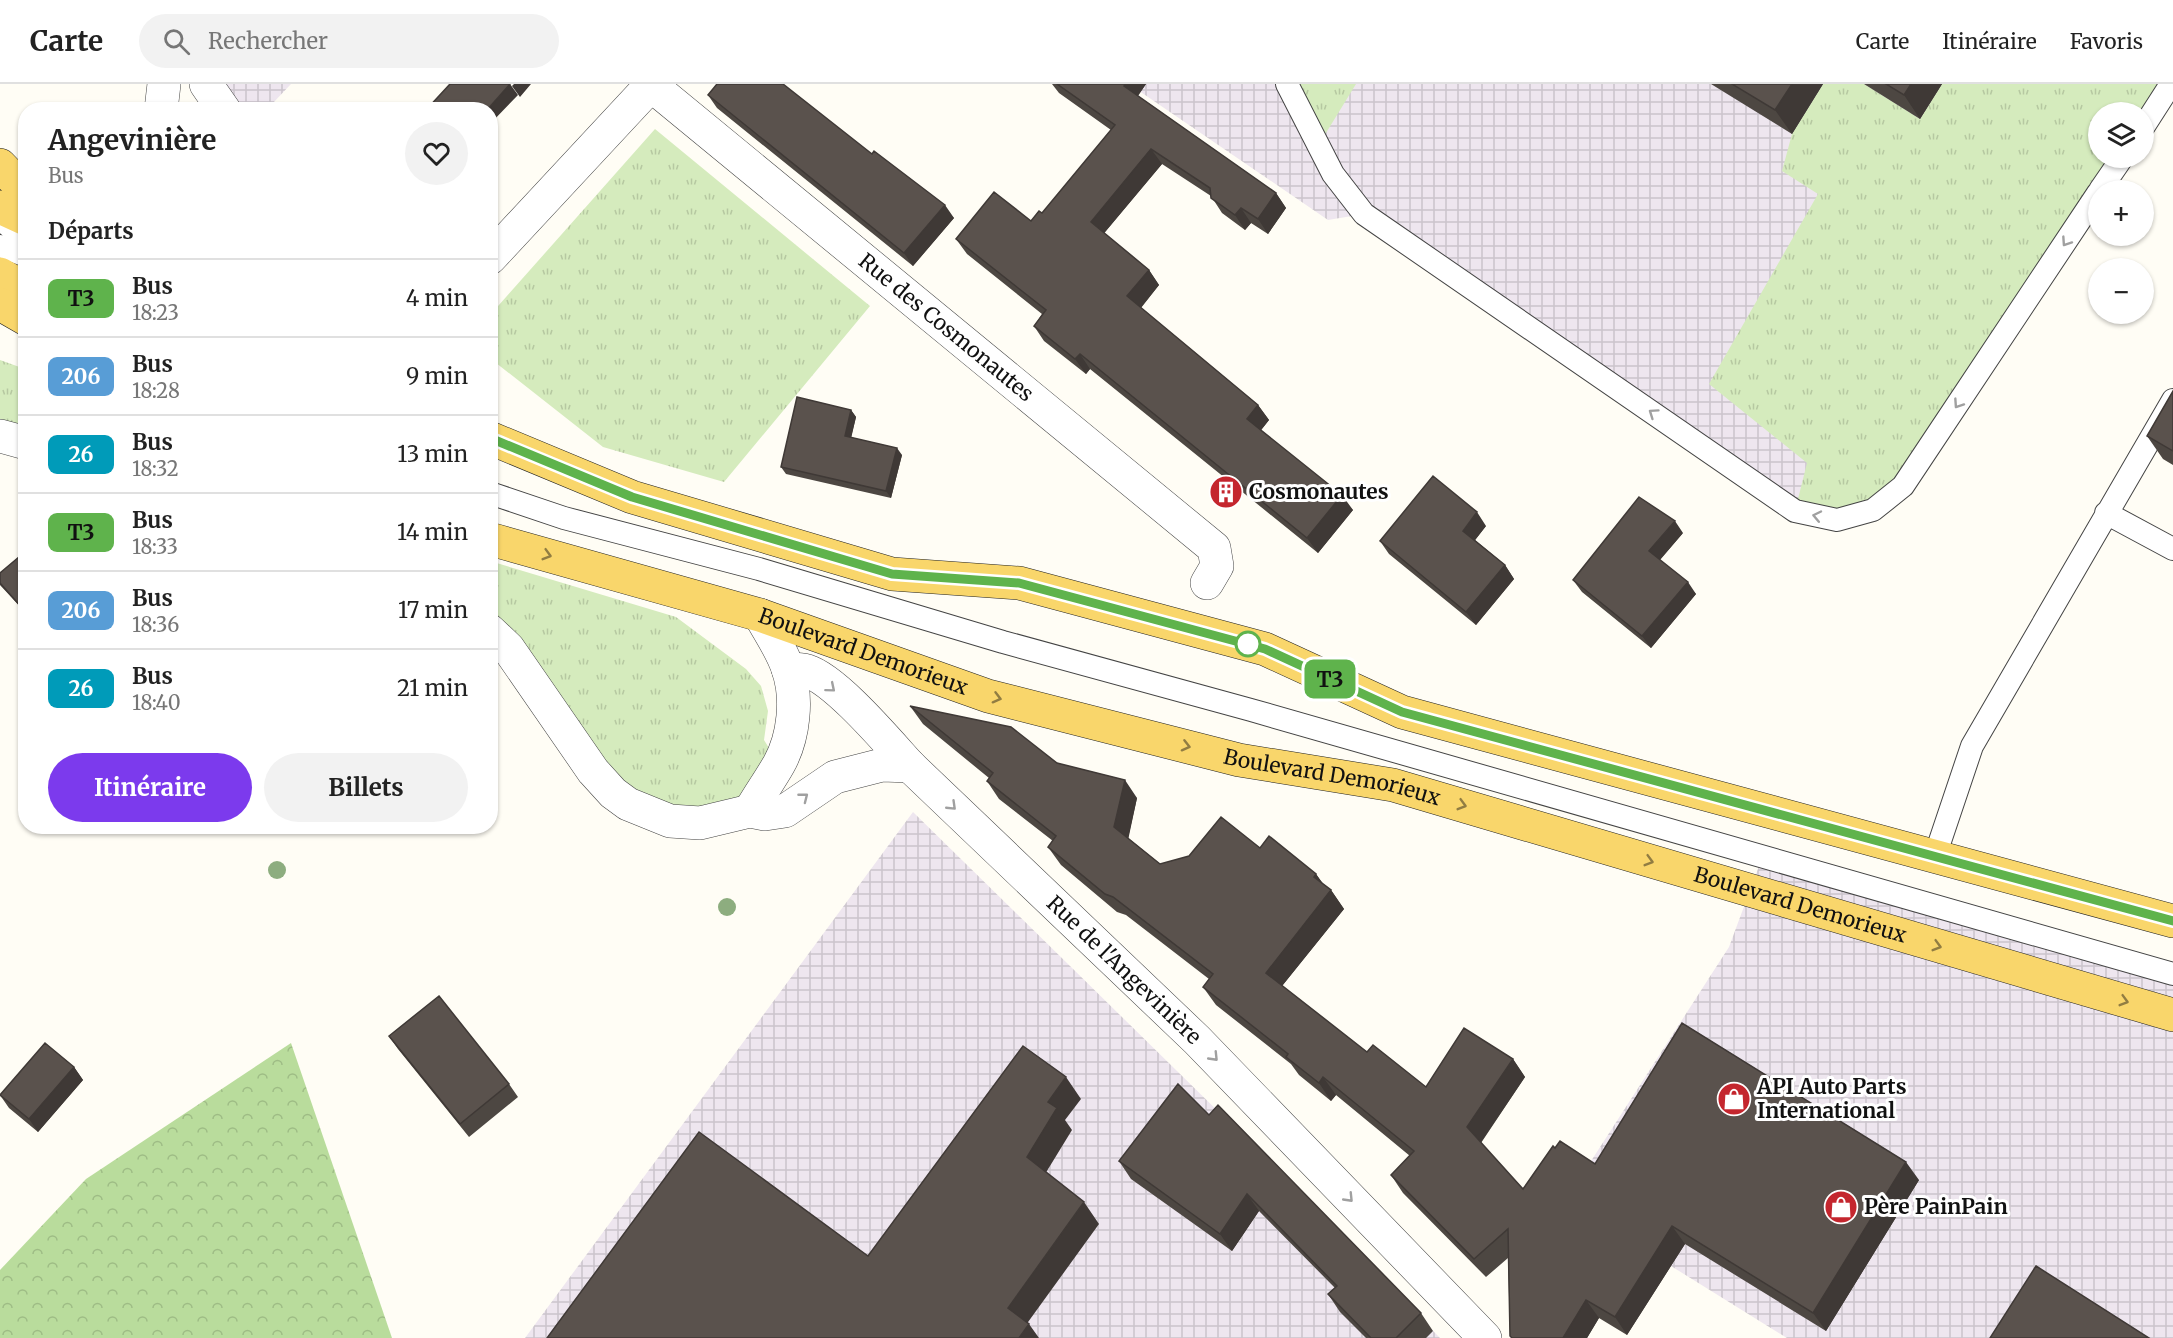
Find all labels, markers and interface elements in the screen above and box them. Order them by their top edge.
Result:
search box [139,14,559,68]
text: Carte [30,23,103,59]
icon: search [160,25,193,58]
text: Rechercher [208,27,328,55]
text: Carte [1856,28,1909,55]
text: Itinéraire [1942,28,2037,55]
text: Favoris [2070,28,2143,55]
map controls [2088,102,2154,324]
button: layers [2088,102,2154,168]
text: Angevinière [48,122,216,158]
button: heart [405,122,468,185]
text: Bus [48,163,84,188]
button: + [2088,180,2154,246]
text: Départs [48,217,134,245]
one-way arrow [2062,235,2073,246]
street label: Rue des Cosmonautes [853,247,1039,407]
button: − [2088,258,2154,324]
text: Bus [132,272,173,300]
text: 4 min [406,284,468,312]
text: T3 [67,285,95,312]
text: 18:23 [132,300,179,325]
text: Bus [132,350,173,378]
text: 9 min [406,362,468,390]
text: 206 [62,363,100,390]
text: 18:28 [132,378,180,403]
one-way arrow [1954,397,1965,408]
one-way arrow [1649,409,1660,420]
text: Bus [132,428,173,456]
text: 13 min [397,440,468,468]
text: 26 [69,441,93,468]
text: 18:32 [132,456,179,481]
building icon: Cosmonautes [1208,474,1244,510]
place label: Cosmonautes [1249,478,1389,505]
text: Bus [132,506,173,534]
one-way arrow [1812,510,1822,523]
text: 14 min [397,518,468,546]
text: T3 [67,519,95,546]
text: 18:33 [132,534,178,559]
one-way arrow [542,547,552,560]
text: Bus [132,584,173,612]
text: 17 min [398,596,468,624]
text: 206 [62,597,100,624]
street label: Boulevard Demorieux [755,602,972,701]
text: 18:36 [132,612,179,637]
unlabelled marker [1235,631,1261,657]
line badge: T3 [1303,660,1357,698]
text: Bus [132,662,173,690]
text: T3 [1316,666,1344,693]
text: 21 min [397,674,468,702]
text: 26 [69,675,93,702]
one-way arrow [824,681,835,692]
text: 18:40 [132,690,181,715]
one-way arrow [992,691,1002,704]
one-way arrow [1181,739,1191,752]
street label: Boulevard Demorieux [1221,743,1444,811]
button: Itinéraire [48,753,252,822]
button: Billets [264,753,468,822]
one-way arrow [797,794,808,805]
one-way arrow [1456,798,1467,810]
one-way arrow [945,799,956,810]
one-way arrow [1643,854,1654,866]
street label: Boulevard Demorieux [1691,860,1910,949]
street label: Rue de l'Angevinière [1041,890,1207,1050]
one-way arrow [1931,939,1942,951]
one-way arrow [2118,994,2129,1006]
one-way arrow [1207,1051,1218,1061]
place label: API Auto Parts International [1756,1073,1907,1124]
shop icon: API Auto Parts International [1716,1081,1752,1117]
shop icon: Père PainPain [1823,1189,1859,1225]
one-way arrow [1342,1190,1353,1201]
place label: Père PainPain [1864,1193,2008,1220]

